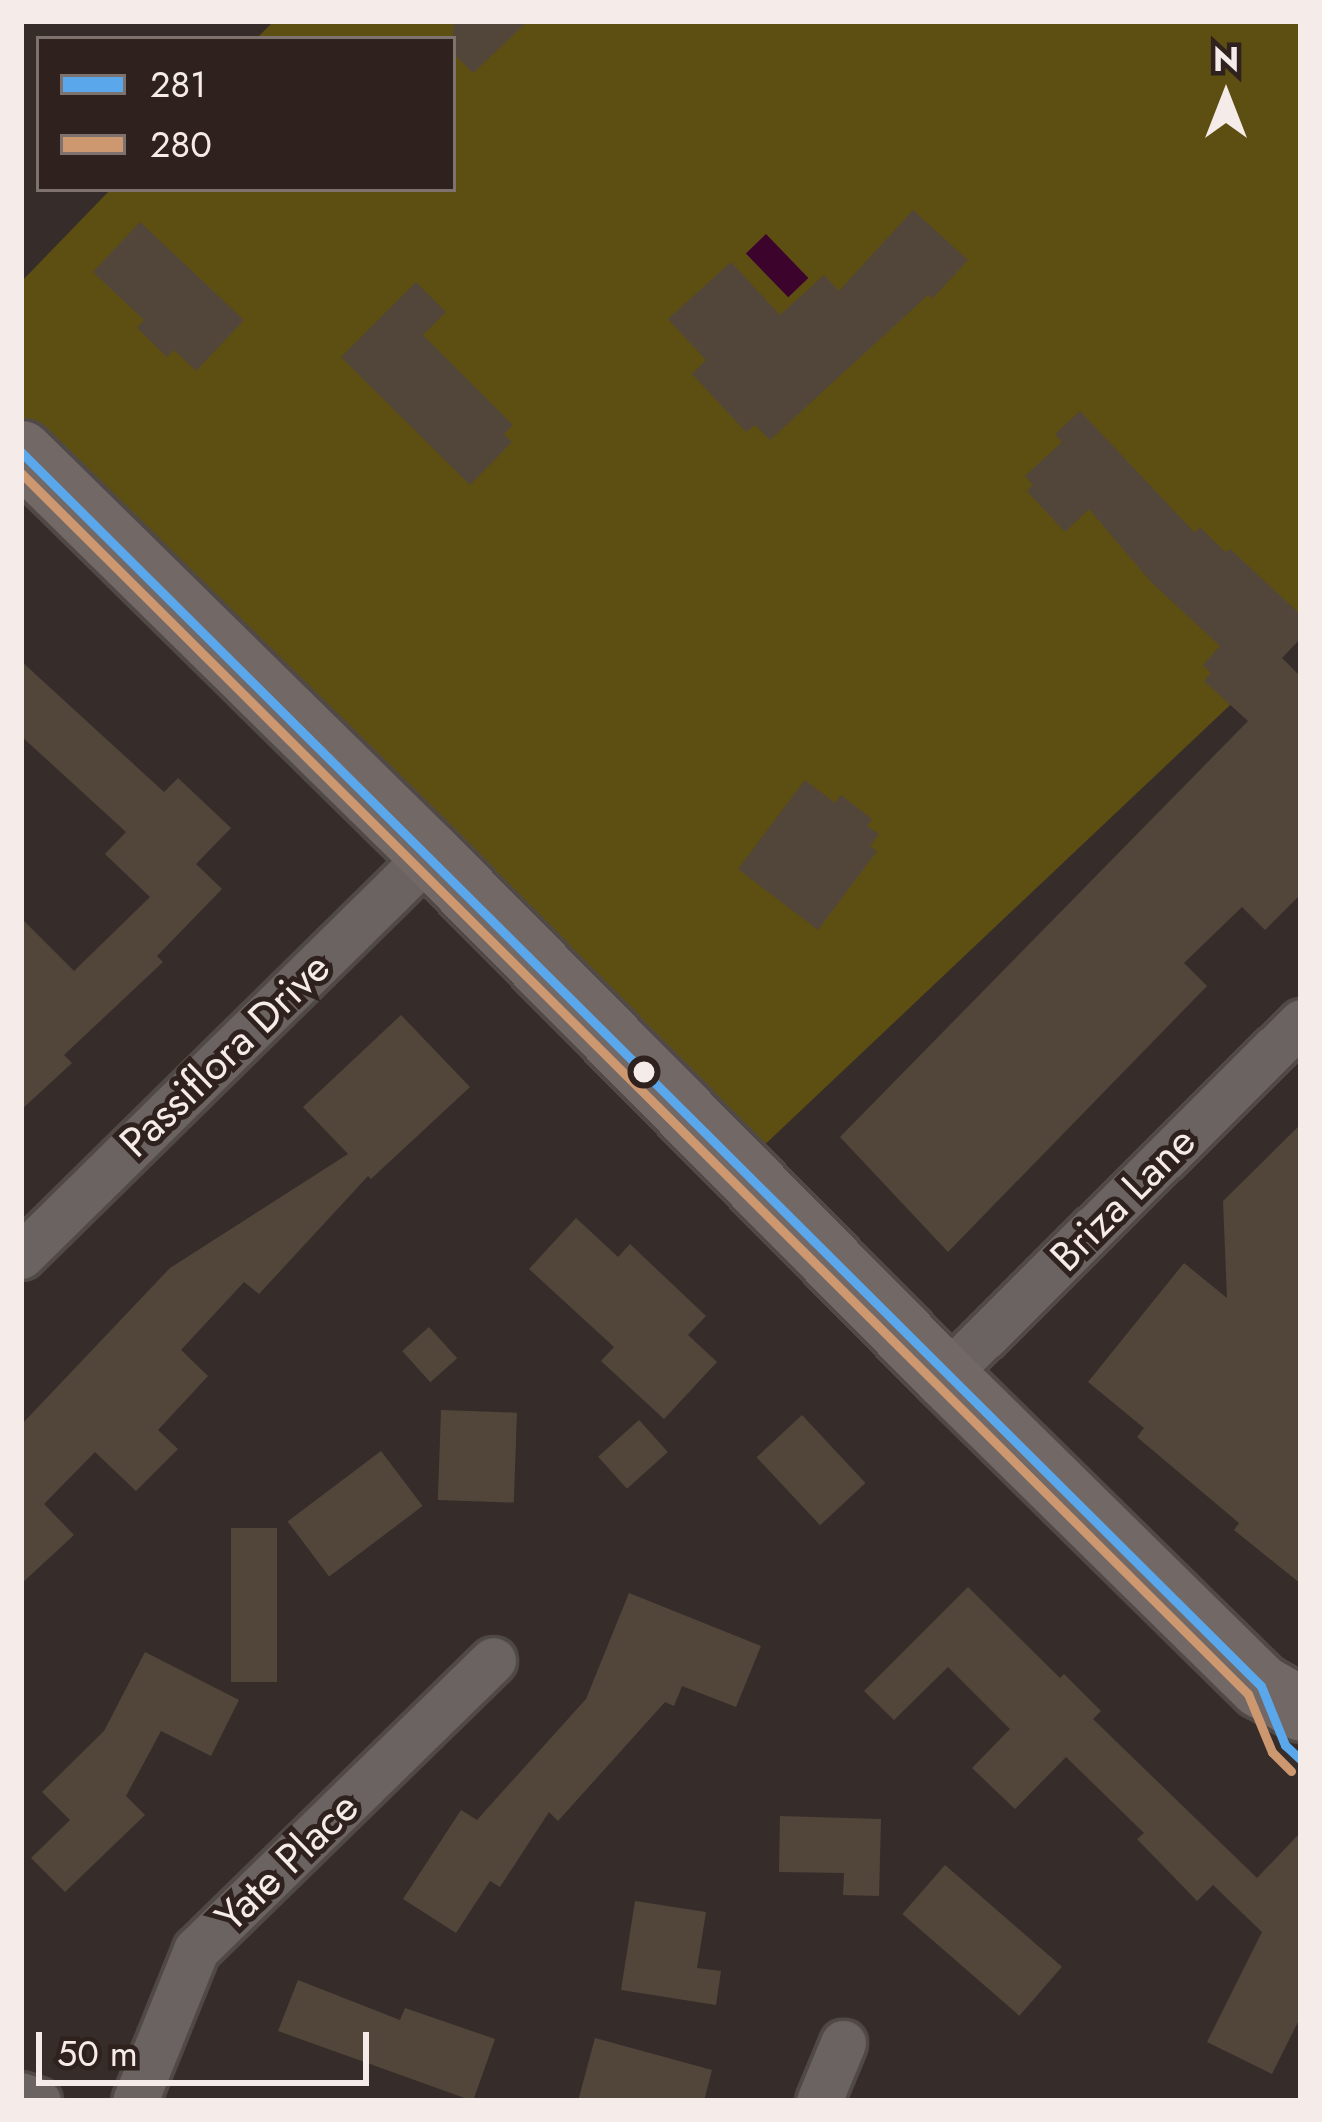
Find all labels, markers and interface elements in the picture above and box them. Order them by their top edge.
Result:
legend [36,36,456,192]
north arrow [1166,36,1286,156]
text: N [1213,36,1239,83]
text: 281 [150,58,206,110]
text: 280 [150,118,212,170]
street label: Passiflora Drive [110,942,340,1168]
unlabelled marker [633,1061,655,1083]
street label: Briza Lane [1040,1116,1206,1282]
street label: Yate Place [205,1782,369,1942]
scale bar [42,2008,375,2082]
text: 50 m [57,2027,138,2079]

